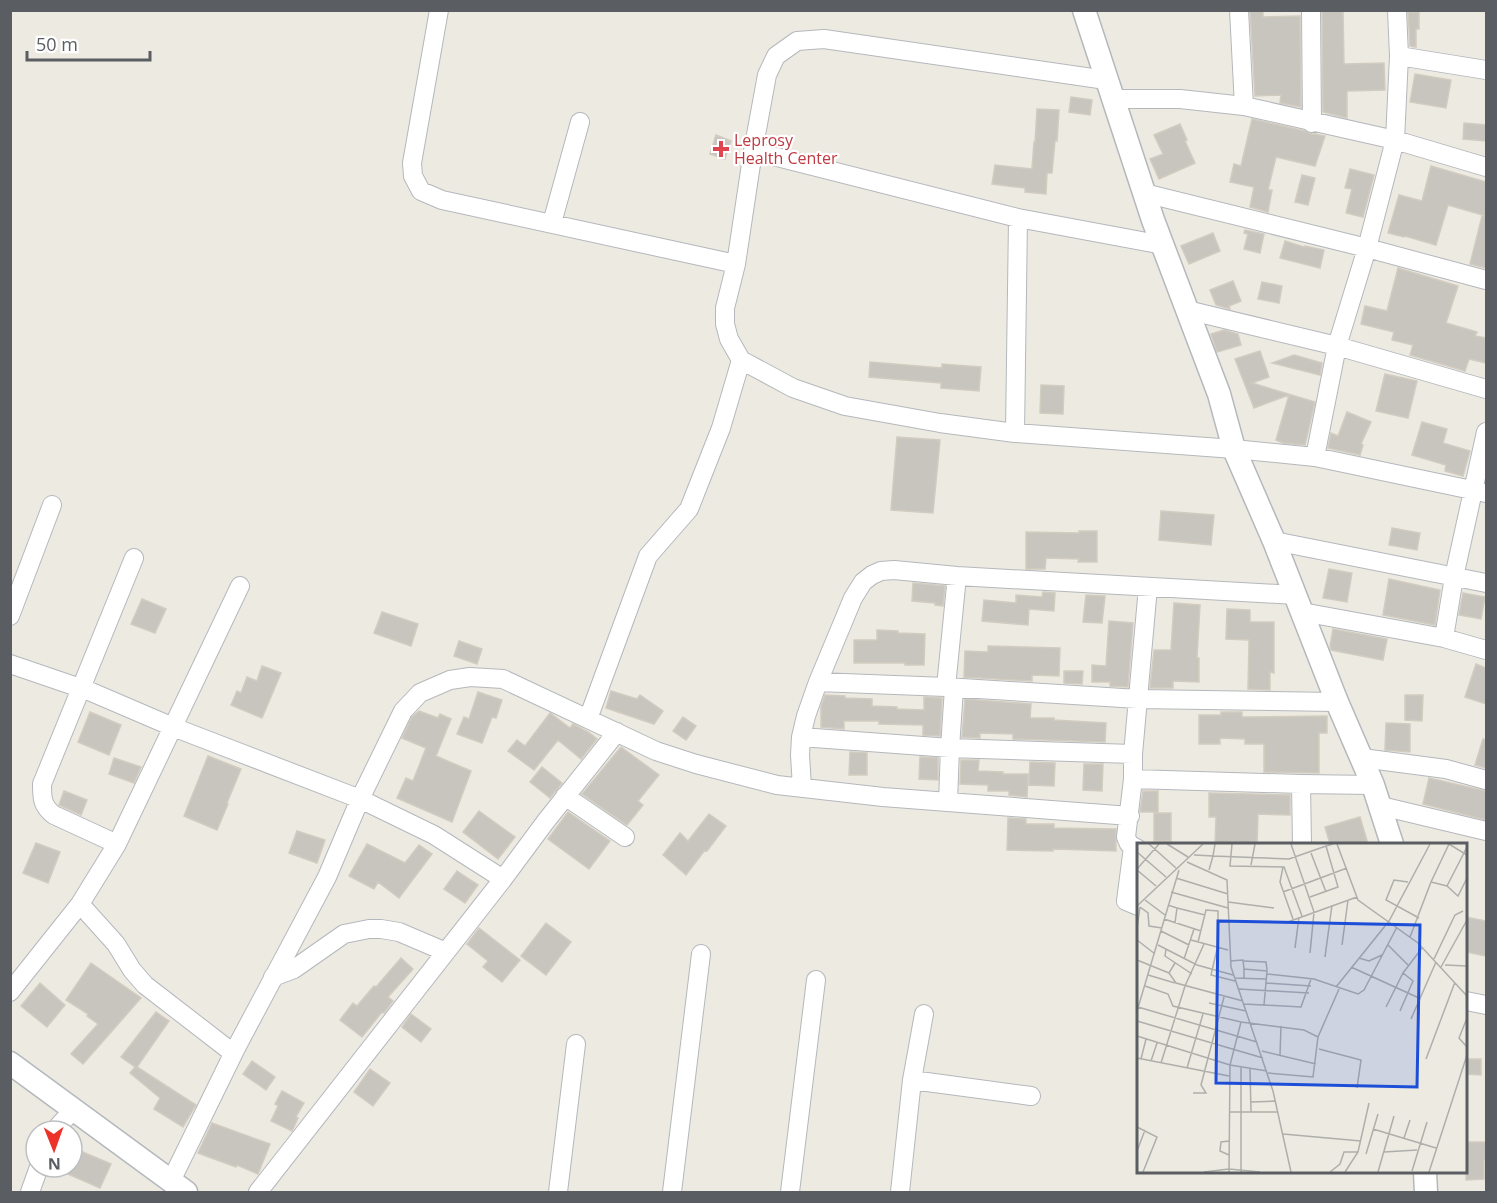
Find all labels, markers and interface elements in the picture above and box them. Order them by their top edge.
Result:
scale bar [27,24,150,62]
text: 50 m [36,32,78,56]
place label: Leprosy Health Center [734,129,838,169]
marker: Leprosy Health Center [712,140,730,158]
inset map [1137,843,1467,1173]
north arrow [24,1119,84,1179]
text: N [48,1153,61,1175]

